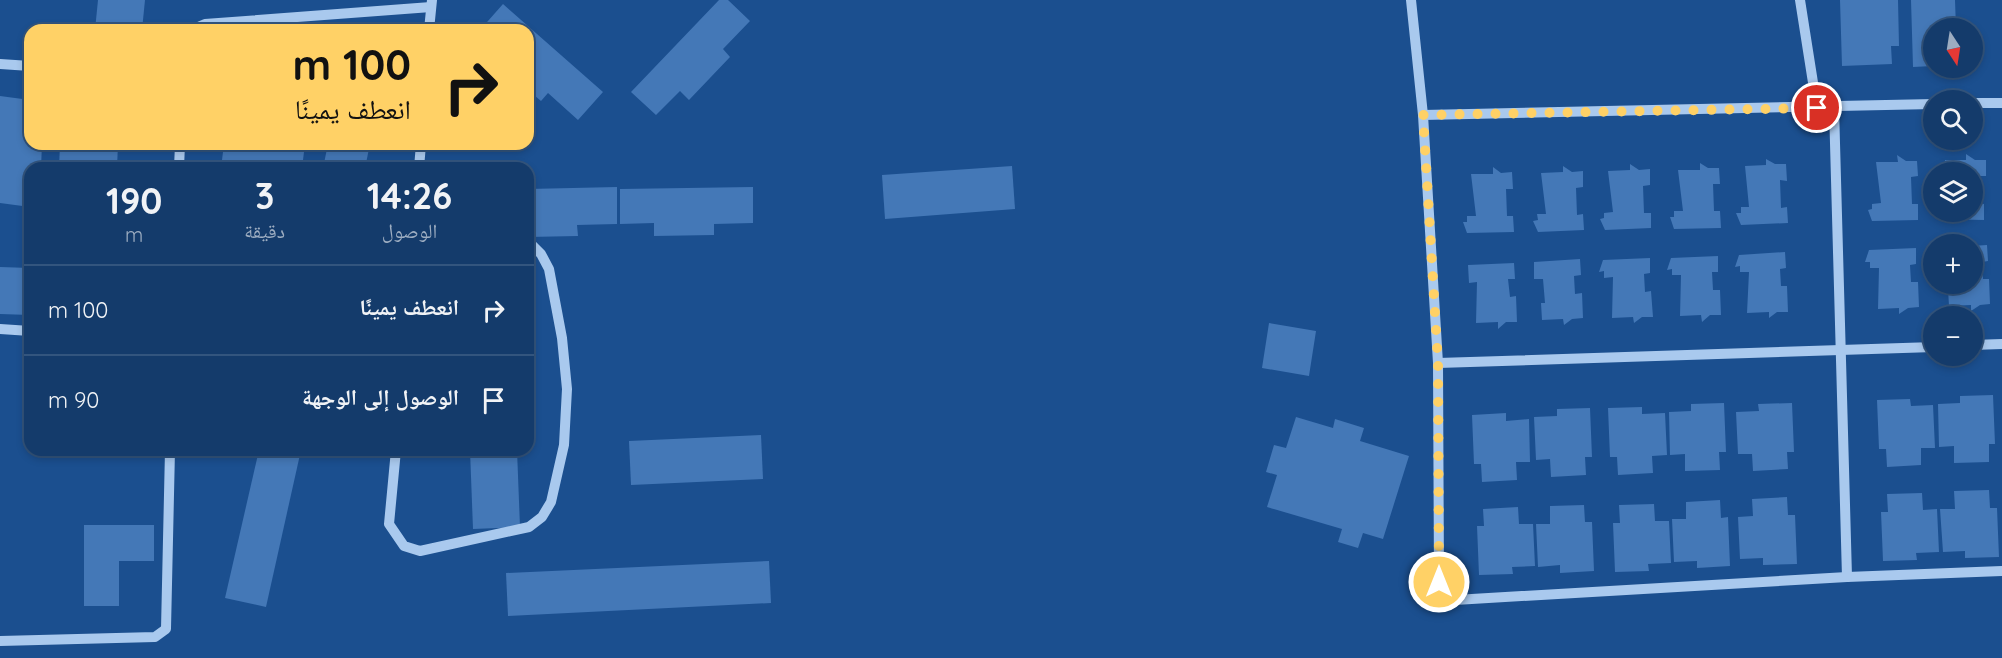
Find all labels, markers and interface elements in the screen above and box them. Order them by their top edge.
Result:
north arrow [1923,18,1983,78]
map controls [1923,18,1983,366]
text: 100 m [293,38,411,91]
icon: right [432,48,510,126]
pin [1791,82,1842,133]
button: search [1923,90,1983,150]
icon: arrive [1800,91,1833,124]
text: انعطف يمينًا [295,92,411,126]
button: layers [1923,162,1983,222]
text: 3 [255,173,274,218]
text: 14:26 [367,173,452,218]
text: 190 [106,178,162,223]
text: دقيقة [244,218,285,243]
text: الوصول [382,218,437,243]
text: m [125,222,143,247]
button: + [1923,234,1983,294]
text: انعطف يمينًا [360,293,459,321]
icon: right [477,294,510,327]
text: 100 m [48,296,108,324]
button: − [1923,306,1983,366]
text: الوصول إلى الوجهة [302,383,459,411]
icon: arrive [477,384,510,417]
text: 90 m [48,386,99,414]
position arrow [1407,550,1471,614]

